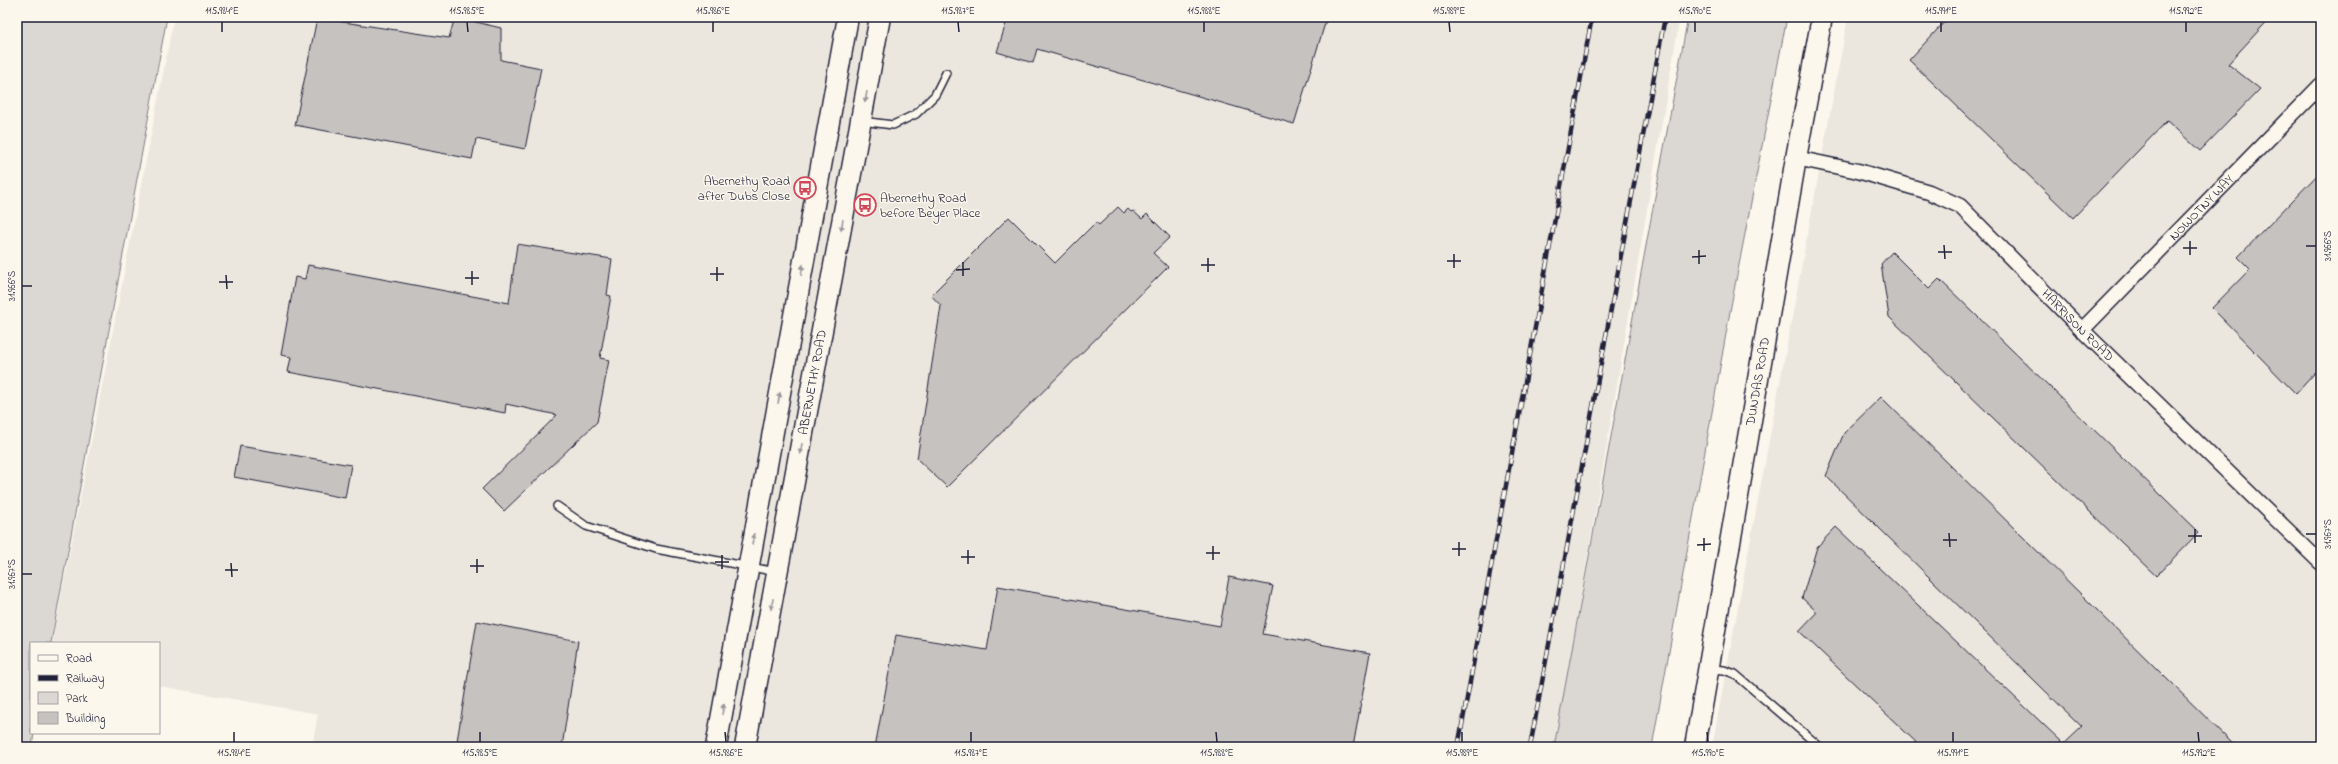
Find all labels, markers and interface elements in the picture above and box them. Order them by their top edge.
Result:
text: 115.984°E [205,4,239,19]
text: 115.985°E [449,4,485,19]
text: 115.986°E [696,4,730,19]
text: 115.987°E [941,4,975,19]
text: 115.988°E [1187,4,1221,19]
text: 115.989°E [1433,4,1465,19]
text: 115.990°E [1678,4,1712,19]
text: 115.991°E [1925,4,1957,19]
text: 115.992°E [2169,4,2203,19]
one-way arrow [863,91,869,103]
street label: NOWOTNY WAY [2165,170,2238,245]
place label: Abernethy Road after Dubs Close [698,172,791,206]
bus stop icon: Abernethy Road after Dubs Close [792,175,818,201]
place label: Abernethy Road before Beyer Place [880,189,980,224]
bus stop icon: Abernethy Road before Beyer Place [852,192,878,218]
one-way arrow [839,218,845,231]
text: 31.966°S [2321,230,2336,261]
one-way arrow [800,264,806,276]
text: 31.966°S [5,270,20,301]
street label: HARRISON ROAD [2037,285,2118,366]
street label: ABERNETHY ROAD [793,328,831,436]
street label: DUNDAS ROAD [1741,336,1775,428]
one-way arrow [776,392,782,404]
one-way arrow [798,443,804,455]
text: 31.967°S [2321,518,2336,549]
one-way arrow [751,533,757,546]
text: 31.967°S [5,558,20,589]
one-way arrow [769,598,775,610]
legend [30,642,160,734]
text: Road [66,650,92,668]
text: Railway [66,670,105,689]
text: Park [66,690,88,708]
one-way arrow [720,703,726,715]
text: Building [65,710,105,729]
text: 115.984°E [217,746,251,761]
text: 115.985°E [462,746,498,761]
text: 115.986°E [709,746,743,761]
text: 115.987°E [954,746,988,761]
text: 115.988°E [1200,746,1234,761]
text: 115.989°E [1446,746,1478,761]
text: 115.990°E [1691,746,1725,761]
text: 115.991°E [1937,746,1969,761]
text: 115.992°E [2182,746,2216,761]

